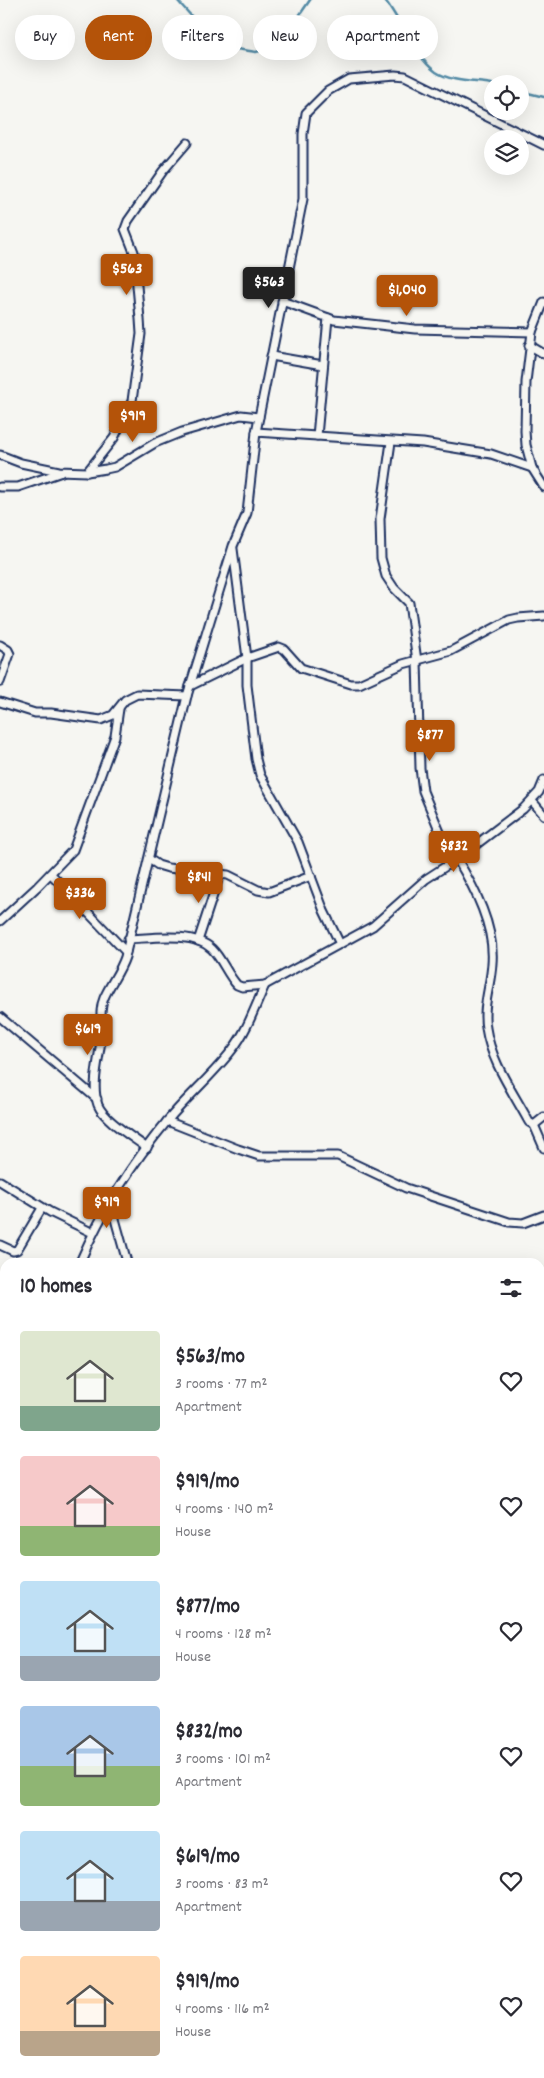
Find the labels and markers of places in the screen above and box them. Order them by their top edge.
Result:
pin: $563 [97,254,157,296]
pin: $563 [239,266,299,309]
pin: $1,040 [366,274,448,317]
pin: $919 [103,400,163,443]
pin: $877 [400,720,460,762]
pin: $832 [424,830,484,873]
pin: $841 [169,862,229,904]
pin: $336 [50,878,110,920]
pin: $619 [58,1014,118,1056]
pin: $919 [77,1186,137,1229]

